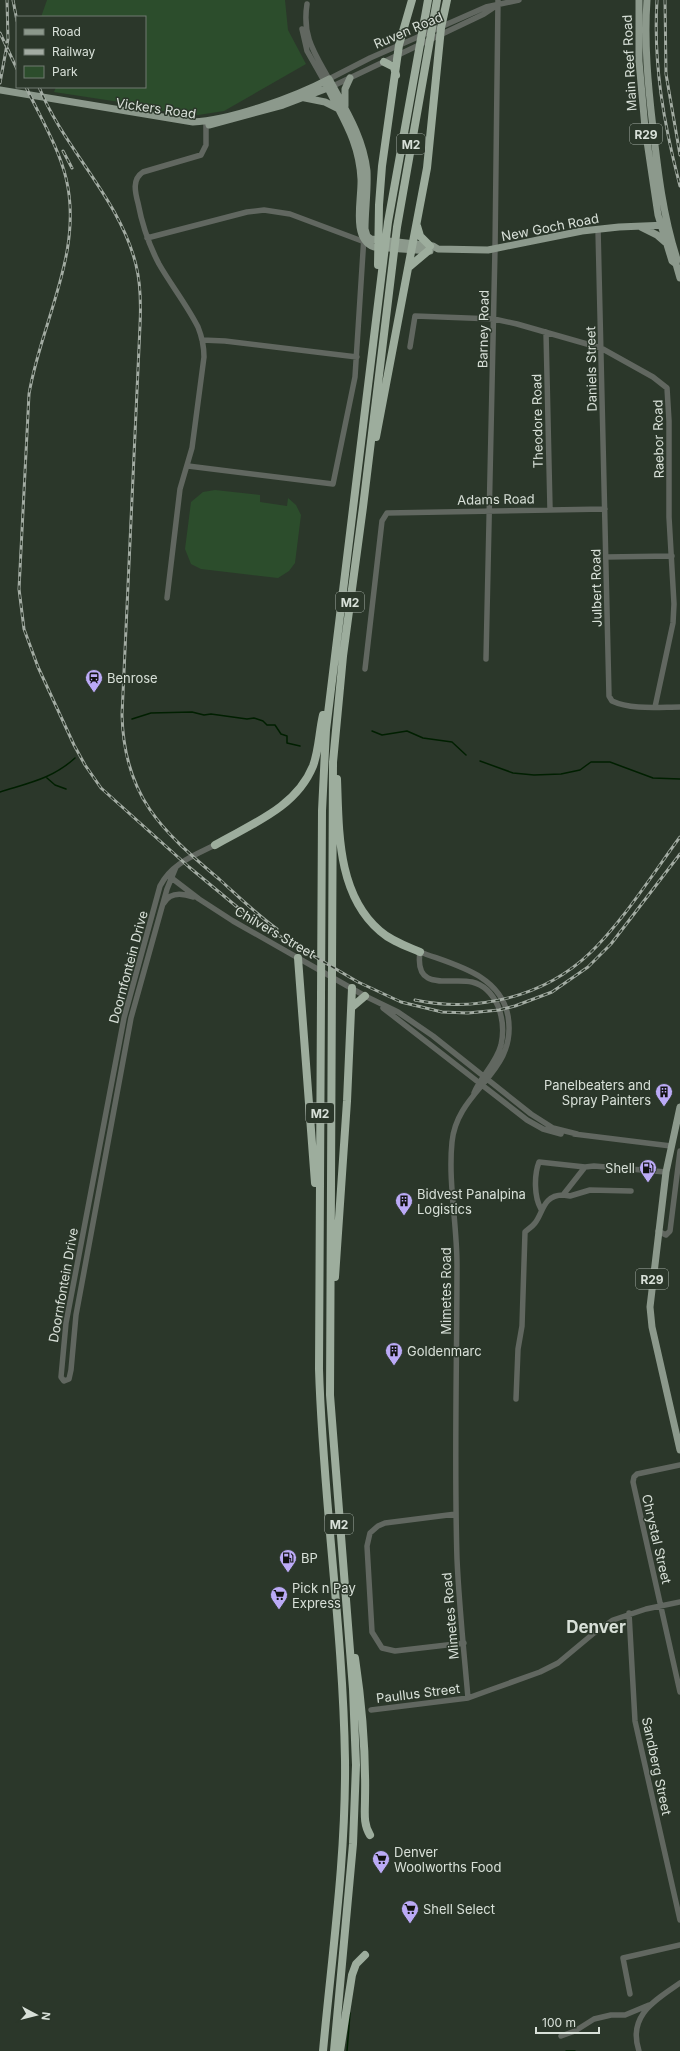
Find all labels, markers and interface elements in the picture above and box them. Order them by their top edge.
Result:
street label: Ruven Road [371,8,445,52]
street label: Main Reef Road [618,14,640,112]
legend [16,16,146,88]
text: Road [52,24,81,39]
text: Railway [52,44,96,59]
text: Park [52,64,78,79]
street label: Vickers Road [115,94,197,122]
road number: R29 [630,124,662,144]
road number: M2 [397,134,425,154]
street label: New Goch Road [500,210,600,244]
street label: Barney Road [474,290,492,368]
street label: Daniels Street [582,326,600,412]
street label: Theodore Road [528,374,546,468]
street label: Raebor Road [649,399,667,479]
street label: Adams Road [457,490,535,508]
street label: Julbert Road [587,549,605,627]
road number: M2 [336,592,364,612]
station icon: Benrose [84,668,104,693]
place label: Benrose [107,670,158,686]
street label: Chilvers Street [232,903,318,961]
street label: Doornfontein Drive [105,909,151,1025]
place label: Panelbeaters and Spray Painters [544,1077,651,1108]
building icon: Panelbeaters and Spray Painters [654,1082,674,1107]
road number: M2 [306,1103,334,1123]
fuel station icon: Shell [638,1158,658,1183]
place label: Shell [605,1160,635,1176]
place label: Bidvest Panalpina Logistics [417,1186,526,1217]
building icon: Bidvest Panalpina Logistics [394,1191,414,1216]
street label: Doornfontein Drive [45,1226,81,1344]
street label: Mimetes Road [438,1247,454,1335]
road number: R29 [636,1269,668,1289]
building icon: Goldenmarc [384,1341,404,1366]
place label: Goldenmarc [407,1343,482,1359]
street label: Chrystal Street [639,1493,675,1585]
road number: M2 [325,1514,353,1534]
fuel station icon: BP [278,1548,298,1573]
place label: BP [301,1550,318,1566]
street label: Mimetes Road [438,1572,462,1660]
place label: Pick n Pay Express [292,1580,356,1611]
supermarket icon: Pick n Pay Express [269,1585,289,1610]
district label: Denver [566,1617,626,1637]
street label: Paullus Street [375,1680,461,1706]
street label: Sandberg Street [639,1716,675,1816]
place label: Denver Woolworths Food [394,1844,501,1875]
supermarket icon: Denver Woolworths Food [371,1849,391,1874]
supermarket icon: Shell Select [400,1899,420,1924]
place label: Shell Select [423,1901,495,1917]
north arrow [16,1995,56,2035]
scale bar [536,2009,599,2035]
text: N [38,2011,53,2021]
text: 100 m [542,2015,576,2030]

